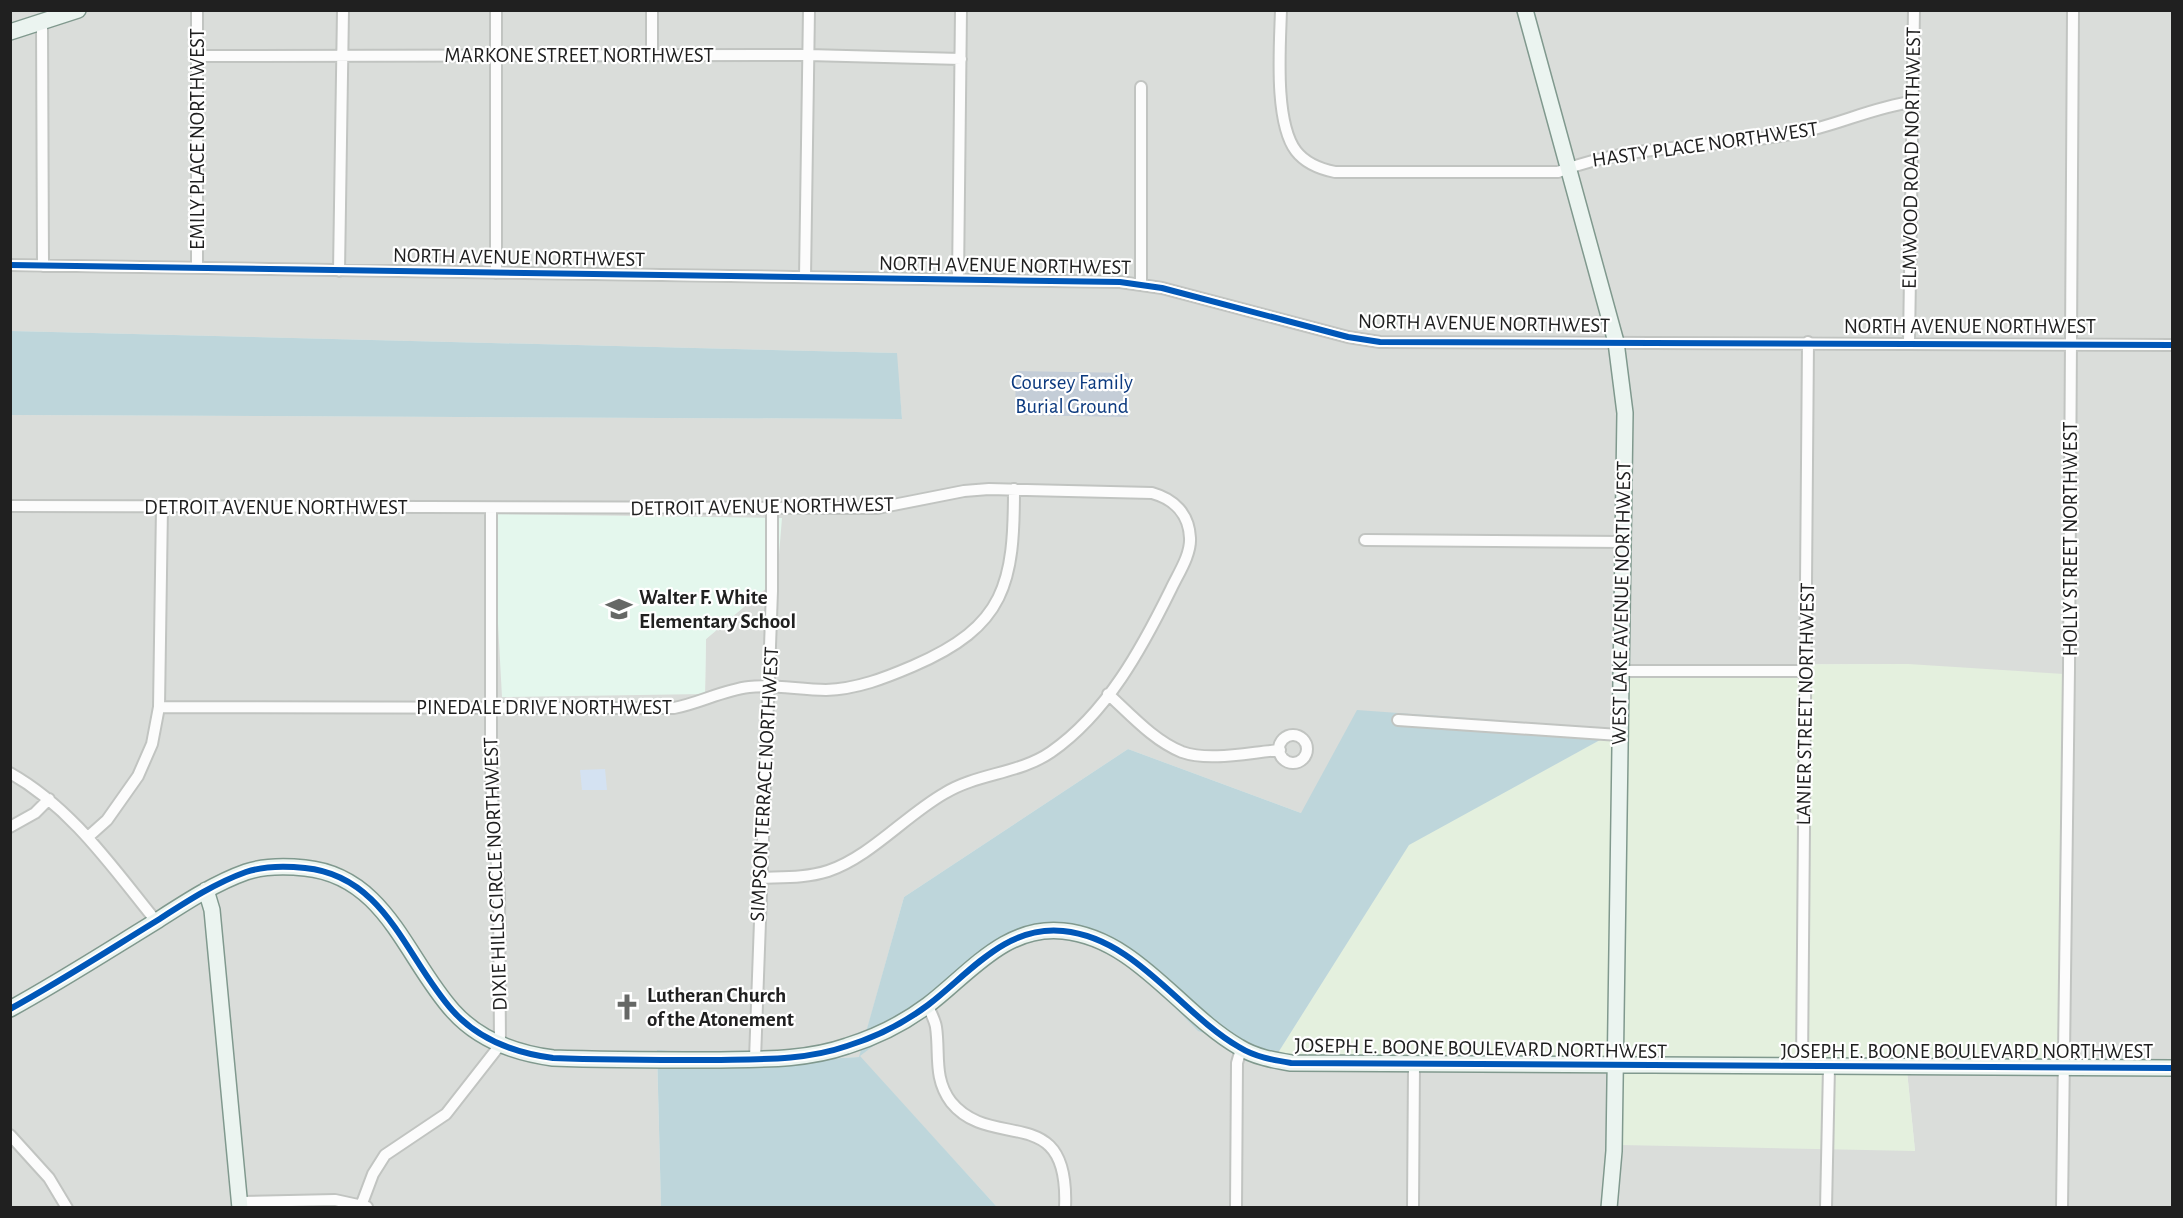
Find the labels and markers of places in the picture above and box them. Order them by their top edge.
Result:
place label: Walter F. White Elementary School [639,587,796,632]
school or university icon: Walter F. White Elementary School [604,594,634,624]
place label: Lutheran Church of the Atonement [647,985,794,1030]
church icon: Lutheran Church of the Atonement [612,992,642,1022]

